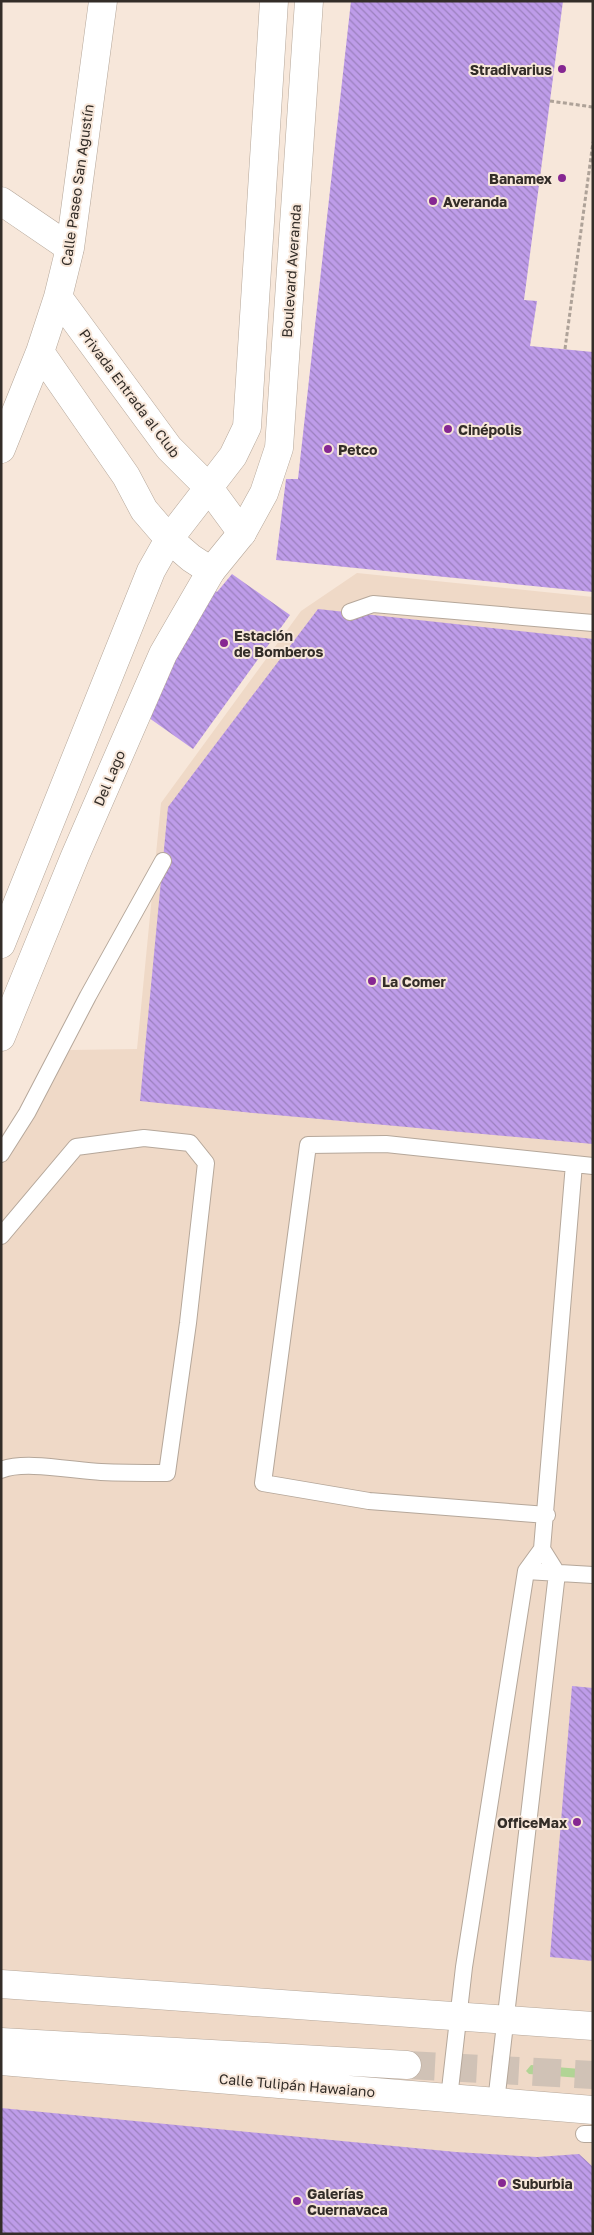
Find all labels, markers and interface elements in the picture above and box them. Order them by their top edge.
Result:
place label: Stradivarius [470,61,552,78]
marker: Stradivarius [556,63,568,75]
street label: Calle Paseo San Agustín [57,103,97,267]
place label: Banamex [489,170,552,187]
marker: Banamex [556,172,568,184]
place label: Averanda [443,193,507,210]
marker: Averanda [427,195,439,207]
street label: Boulevard Averanda [278,204,304,338]
street label: Privada Entrada al Club [76,325,184,461]
place label: Cinépolis [458,421,522,438]
marker: Cinépolis [442,423,454,435]
place label: Petco [338,441,378,458]
marker: Petco [322,443,334,455]
place label: Estación de Bomberos [234,627,323,660]
marker: Estación de Bomberos [218,637,230,649]
street label: Del Lago [90,748,128,808]
place label: La Comer [382,973,447,990]
marker: La Comer [366,975,378,987]
place label: OfficeMax [497,1814,567,1831]
marker: OfficeMax [571,1816,583,1828]
street label: Calle Tulipán Hawaiano [218,2070,376,2100]
place label: Suburbia [512,2175,573,2192]
marker: Suburbia [496,2177,508,2189]
place label: Galerías Cuernavaca [307,2185,388,2218]
marker: Galerías Cuernavaca [291,2195,303,2207]

